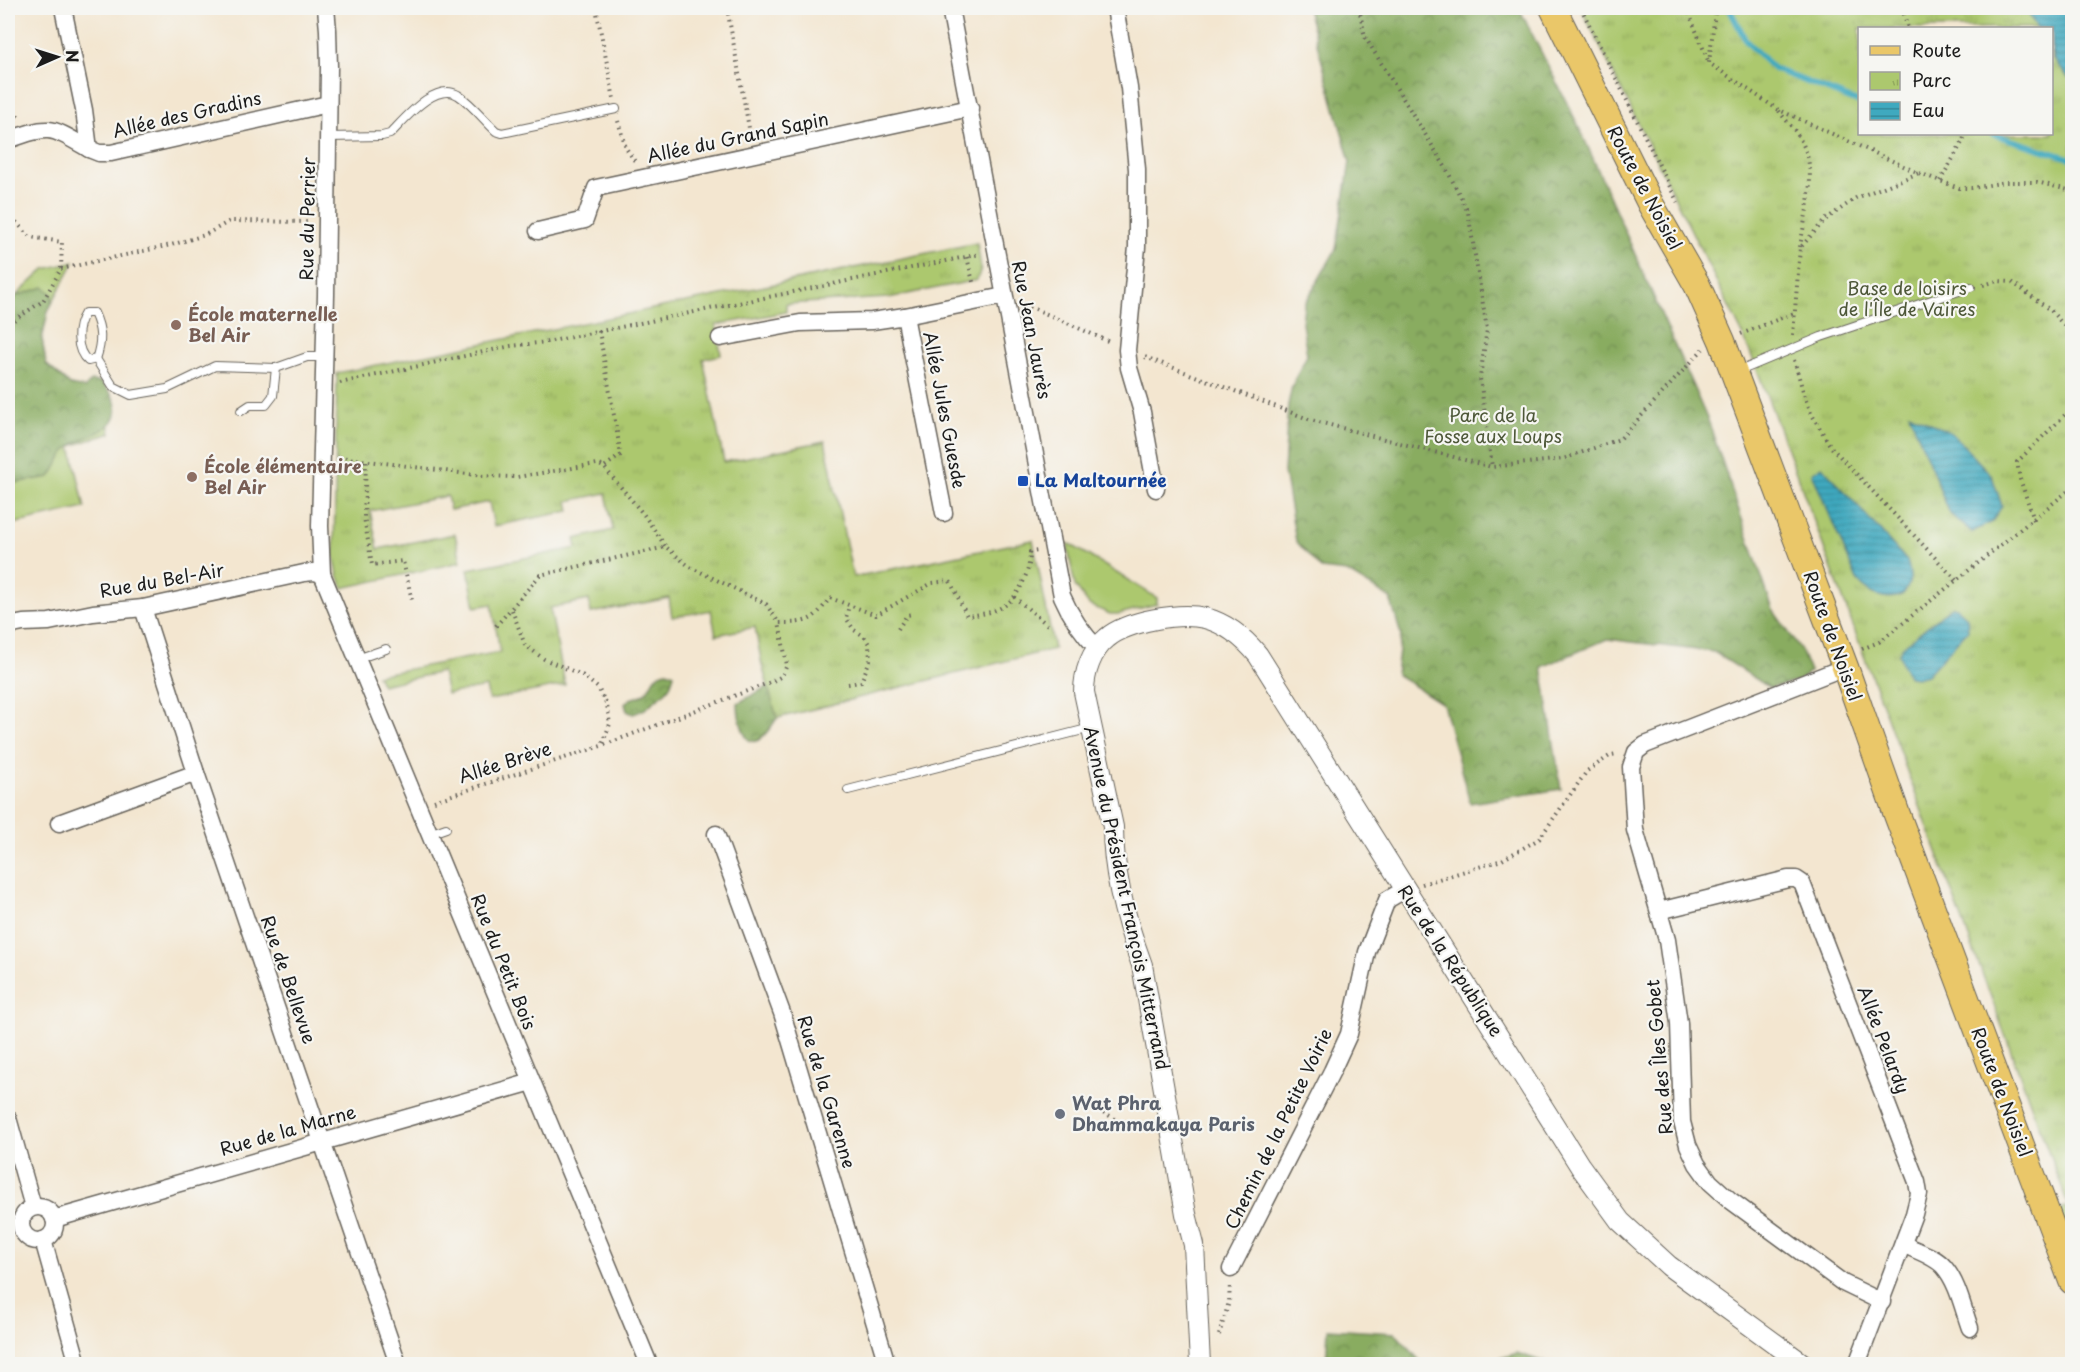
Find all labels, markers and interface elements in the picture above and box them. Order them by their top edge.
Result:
north arrow [27,27,87,87]
legend [1858,27,2053,135]
text: Route [1912,36,1962,63]
text: N [61,49,85,63]
text: Parc [1912,66,1951,93]
street label: Allée des Gradins [110,83,264,144]
text: Eau [1912,96,1944,123]
street label: Allée du Grand Sapin [644,104,831,169]
street label: Route de Noisiel [1601,121,1689,254]
street label: Rue du Perrier [292,156,321,281]
street label: Rue Jean Jaurès [1006,258,1059,401]
park label: Base de loisirs de l'Île de Vaires [1839,274,1976,322]
place label: École maternelle Bel Air [188,300,338,348]
marker: École maternelle Bel Air [169,318,183,332]
street label: Allée Jules Guesde [917,329,974,490]
park label: Parc de la Fosse aux Loups [1424,401,1562,449]
place label: École élémentaire Bel Air [204,452,362,500]
place label: La Maltournée [1035,466,1166,493]
marker: École élémentaire Bel Air [185,470,199,484]
marker: La Maltournée [1016,474,1030,488]
street label: Rue du Bel-Air [97,555,227,604]
street label: Route de Noisiel [1797,567,1870,704]
street label: Avenue du Président François Mitterrand [1078,723,1177,1072]
street label: Allée Brève [455,734,555,789]
street label: Rue de la République [1392,879,1511,1042]
street label: Rue du Petit Bois [465,889,544,1033]
street label: Rue de Bellevue [255,912,324,1047]
street label: Rue des Îles Gobet [1638,978,1679,1136]
street label: Allée Pelardy [1852,982,1917,1097]
street label: Rue de la Garenne [791,1012,863,1171]
street label: Chemin de la Petite Voirie [1217,1023,1338,1233]
street label: Route de Noisiel [1965,1023,2040,1160]
place label: Wat Phra Dhammakaya Paris [1072,1089,1255,1137]
street label: Rue de la Marne [216,1097,359,1162]
marker: Wat Phra Dhammakaya Paris [1053,1107,1067,1121]

